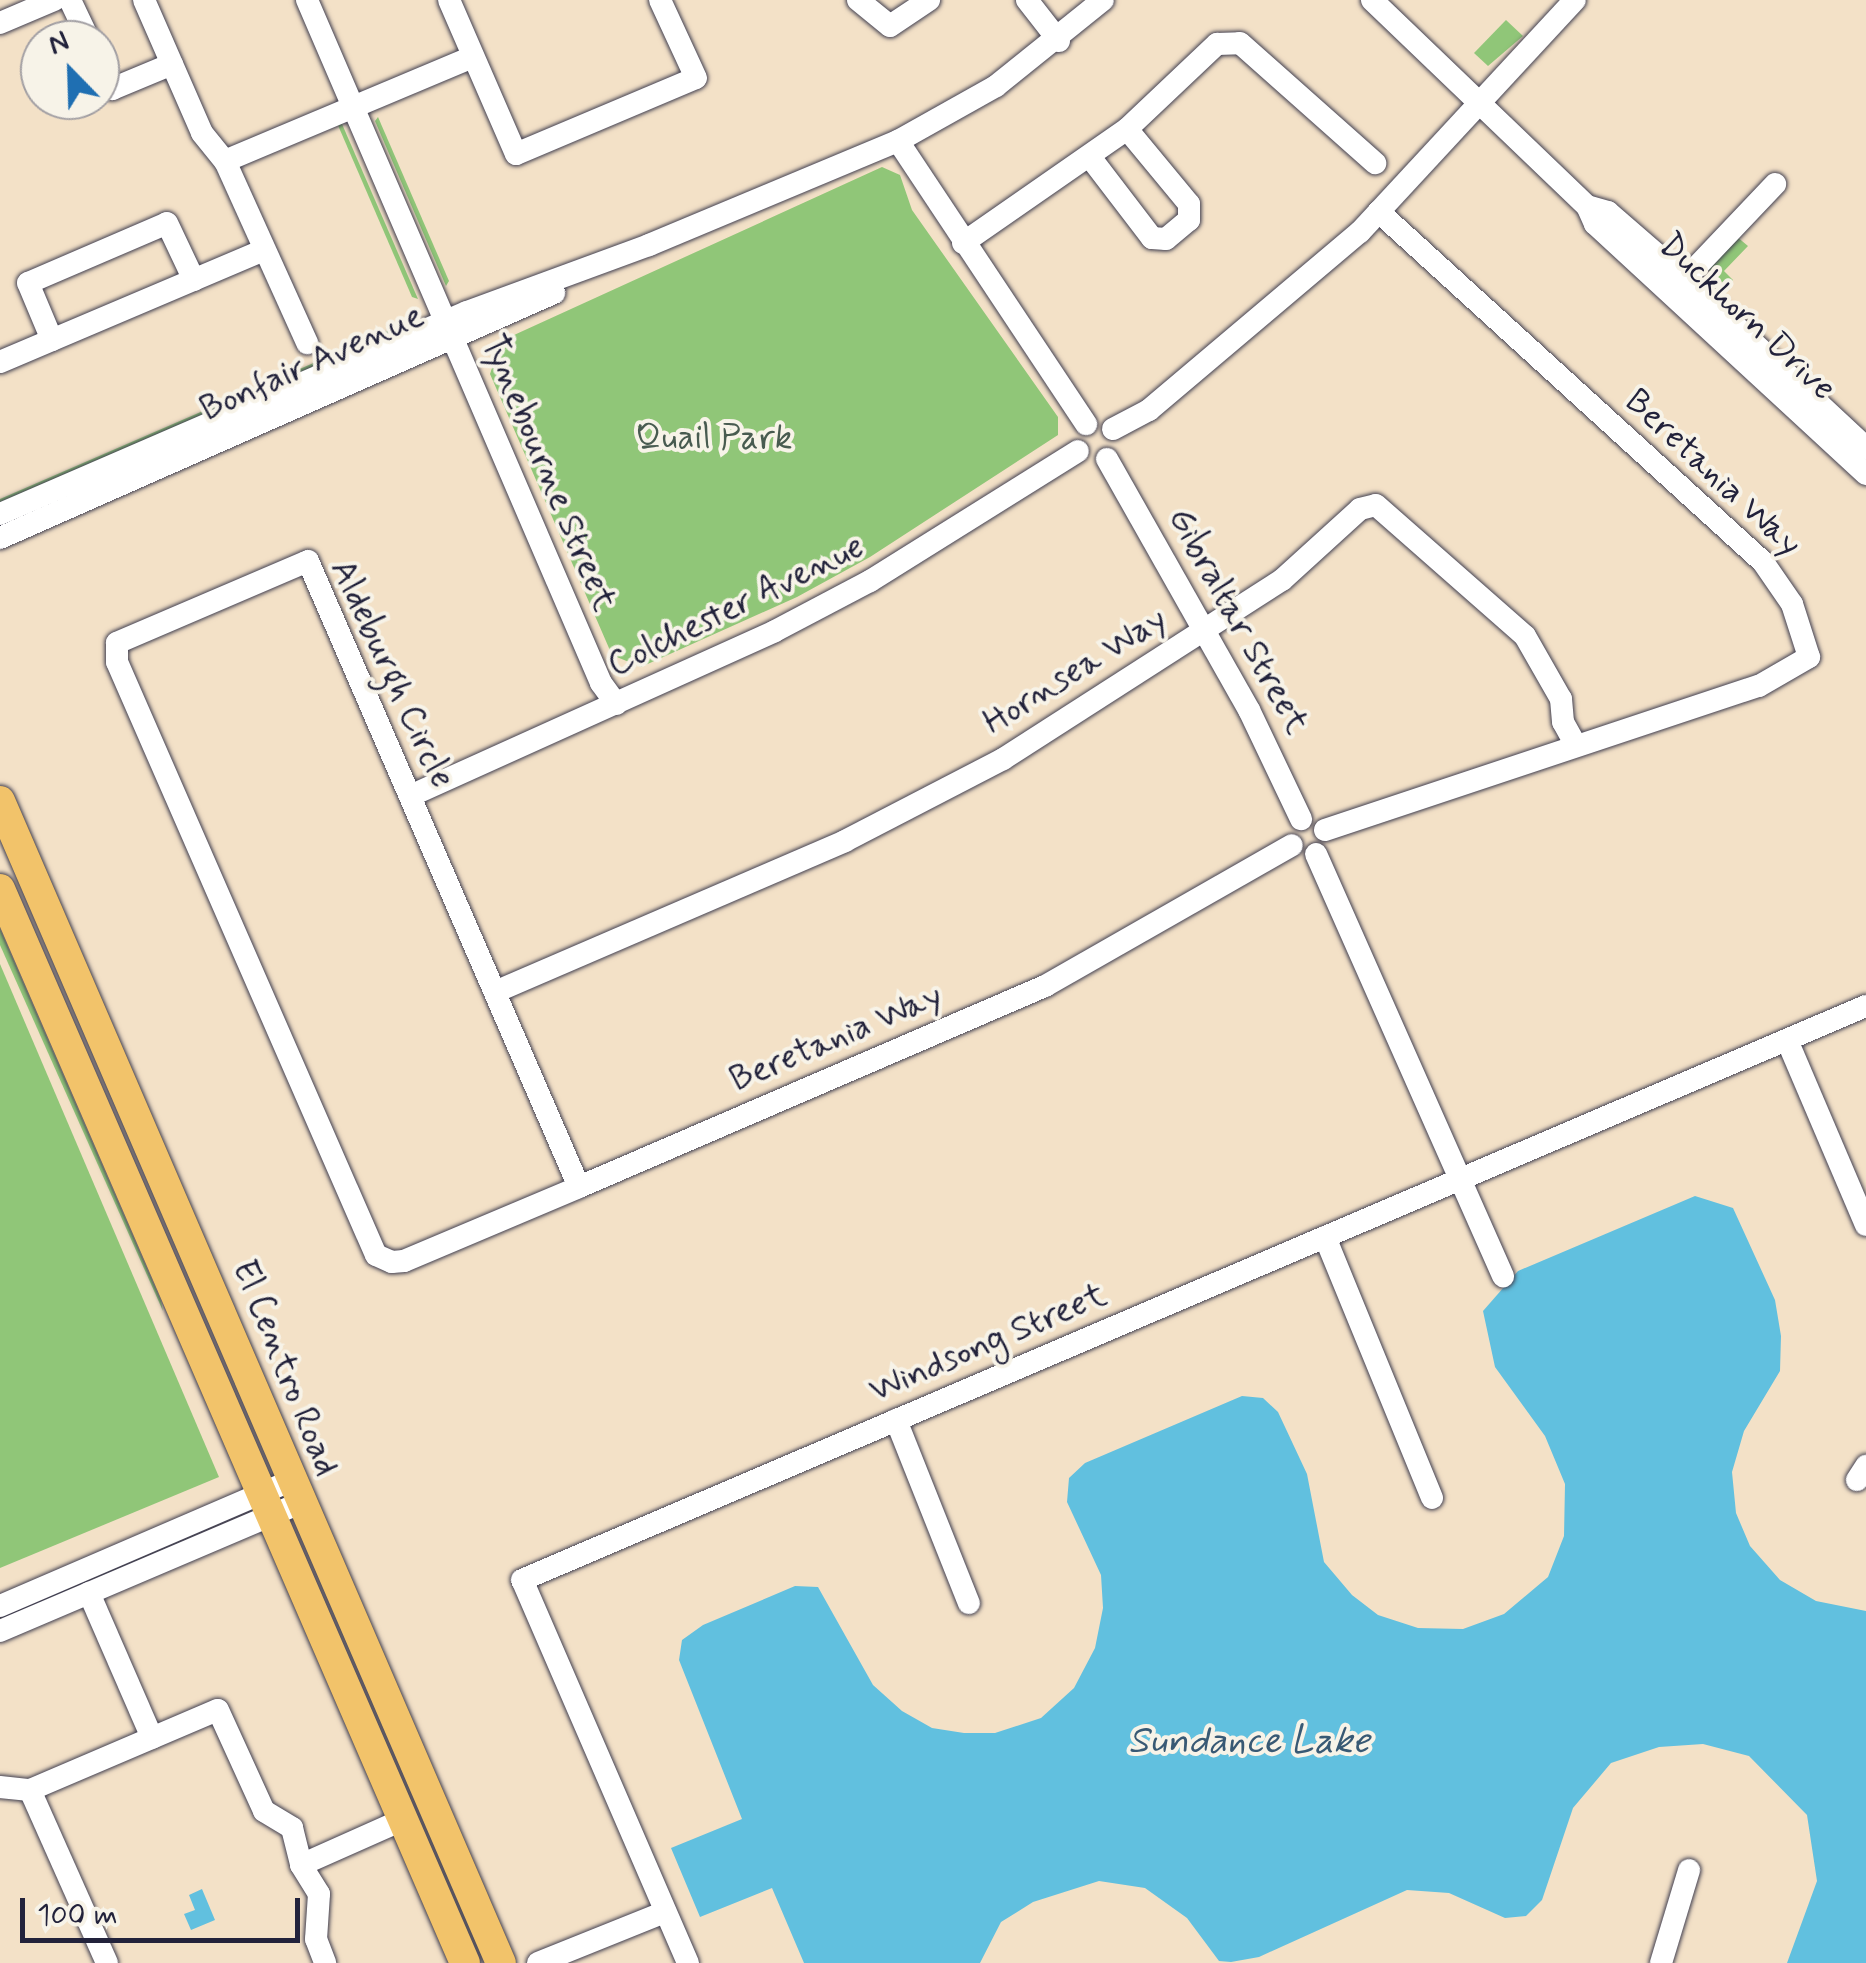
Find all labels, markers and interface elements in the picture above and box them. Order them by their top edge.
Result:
north arrow [20,20,120,120]
text: N [43,23,75,64]
street label: Duckhorn Drive [1651,225,1843,409]
street label: Bonfair Avenue [198,297,426,429]
street label: Tynebourne Street [471,329,625,617]
street label: Beretania Way [1616,381,1810,565]
park label: Quail Park [637,417,791,459]
street label: Gibraltar Street [1159,501,1317,741]
street label: Colchester Avenue [603,527,869,685]
street label: Aldeburgh Circle [321,553,463,795]
street label: Hornsea Way [976,598,1174,744]
street label: Beretania Way [724,975,948,1101]
street label: El Centro Road [224,1256,346,1480]
street label: Windsong Street [863,1274,1113,1412]
water label: Sundance Lake [1127,1719,1371,1765]
scale bar [25,1878,305,1940]
text: 100 m [37,1896,118,1935]

